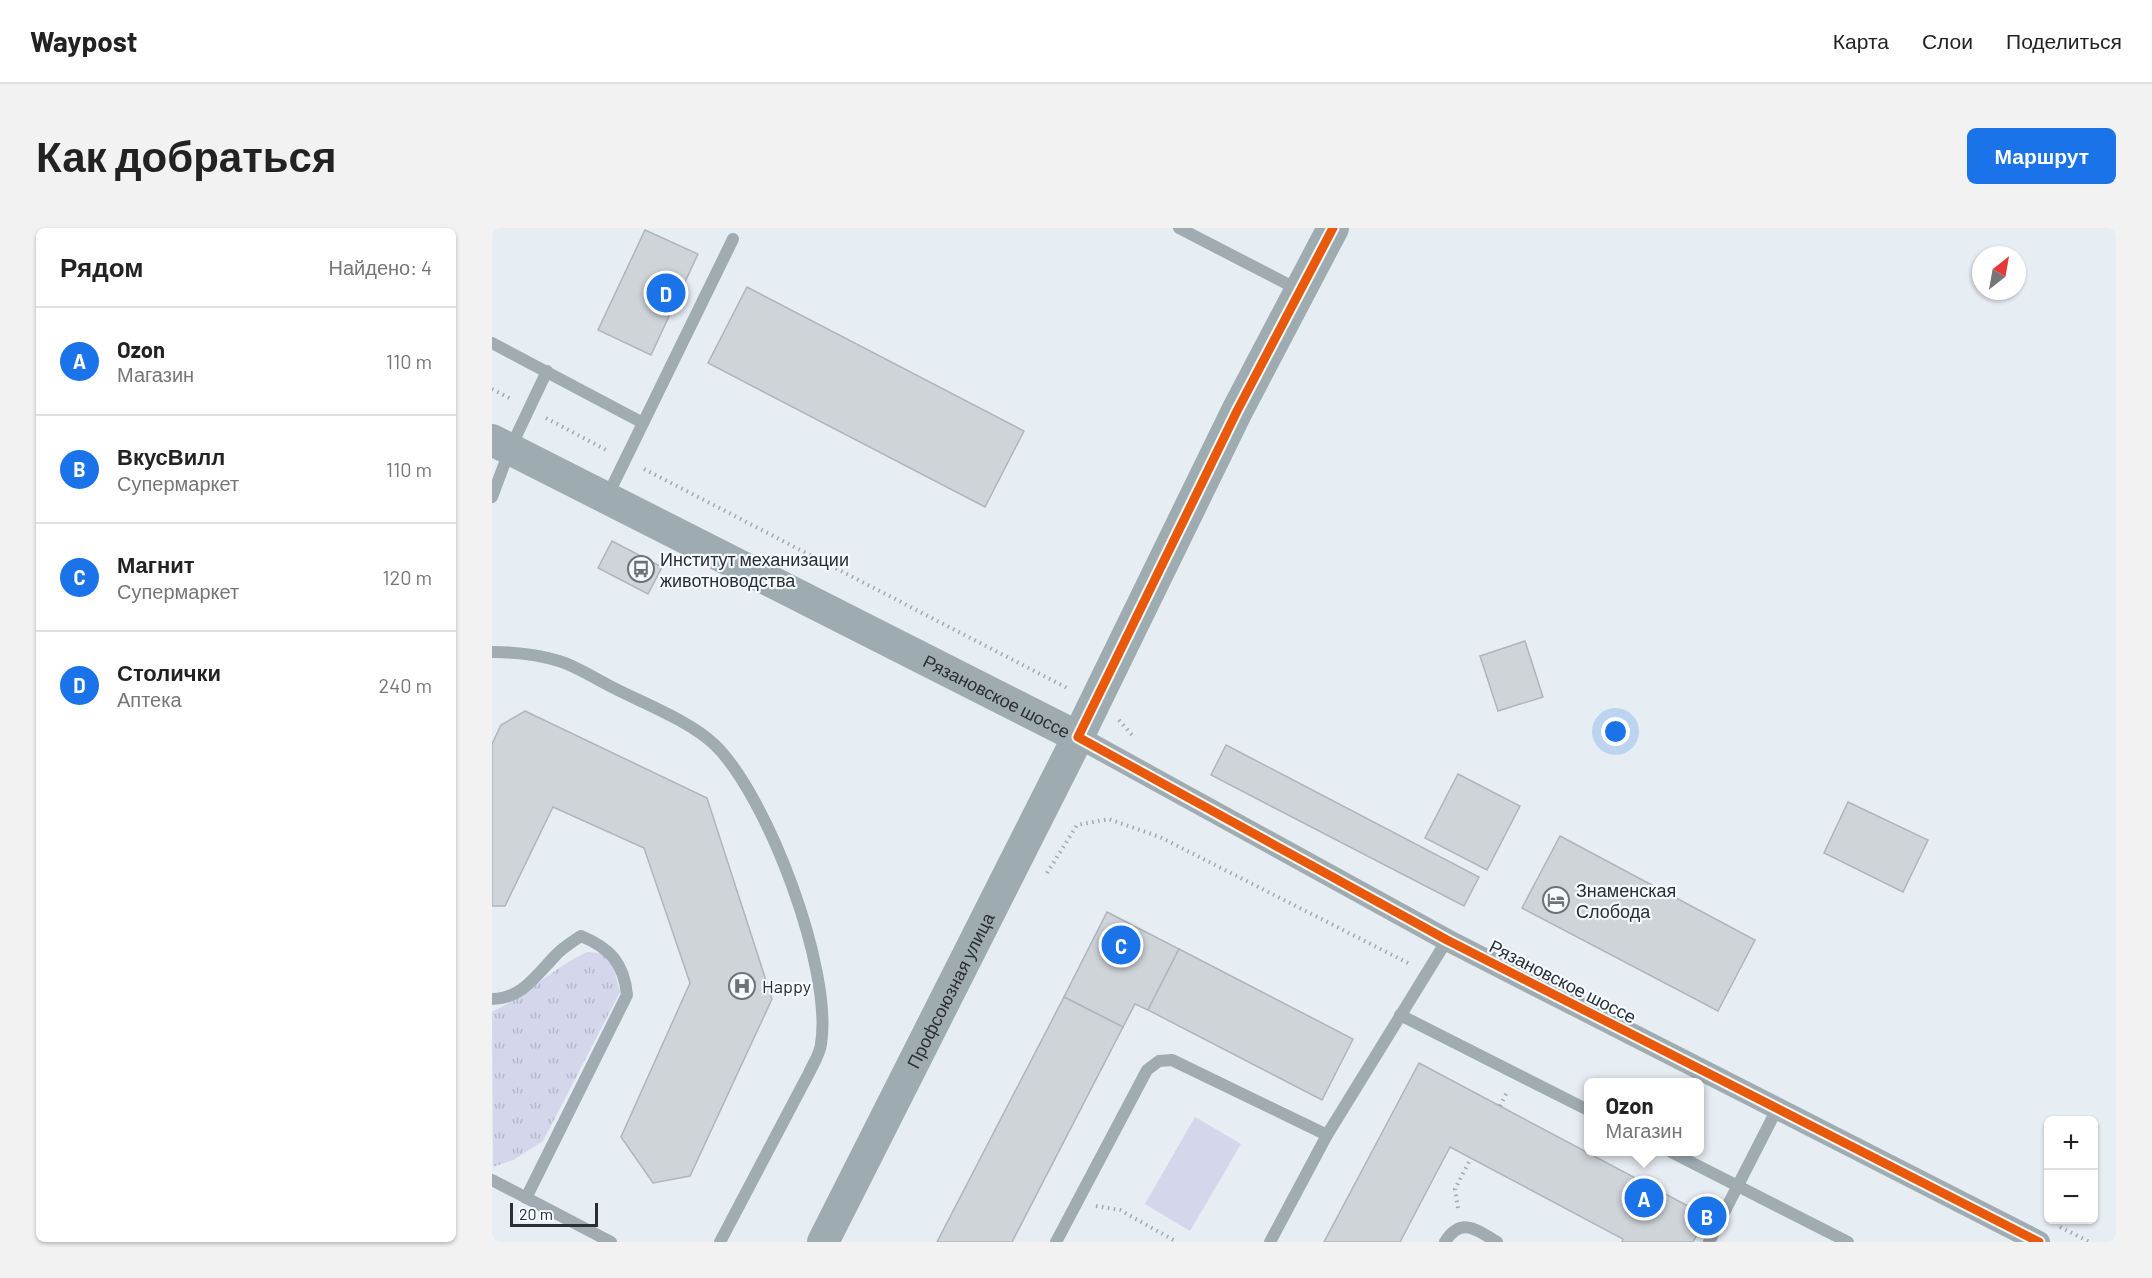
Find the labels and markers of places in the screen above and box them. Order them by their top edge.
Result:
pin: D [646,270,686,316]
place label: Институт механизации животноводства [660,548,849,591]
bus stop icon: Институт механизации животноводства [626,554,656,584]
place label: Знаменская Слобода [1576,879,1676,922]
hotel icon: Знаменская Слобода [1541,885,1571,915]
pin: C [1102,922,1140,968]
hospital icon: Happy [727,971,757,1001]
place label: Happy [762,975,811,997]
pin: A [1624,1176,1664,1220]
pin: B [1688,1194,1726,1238]

